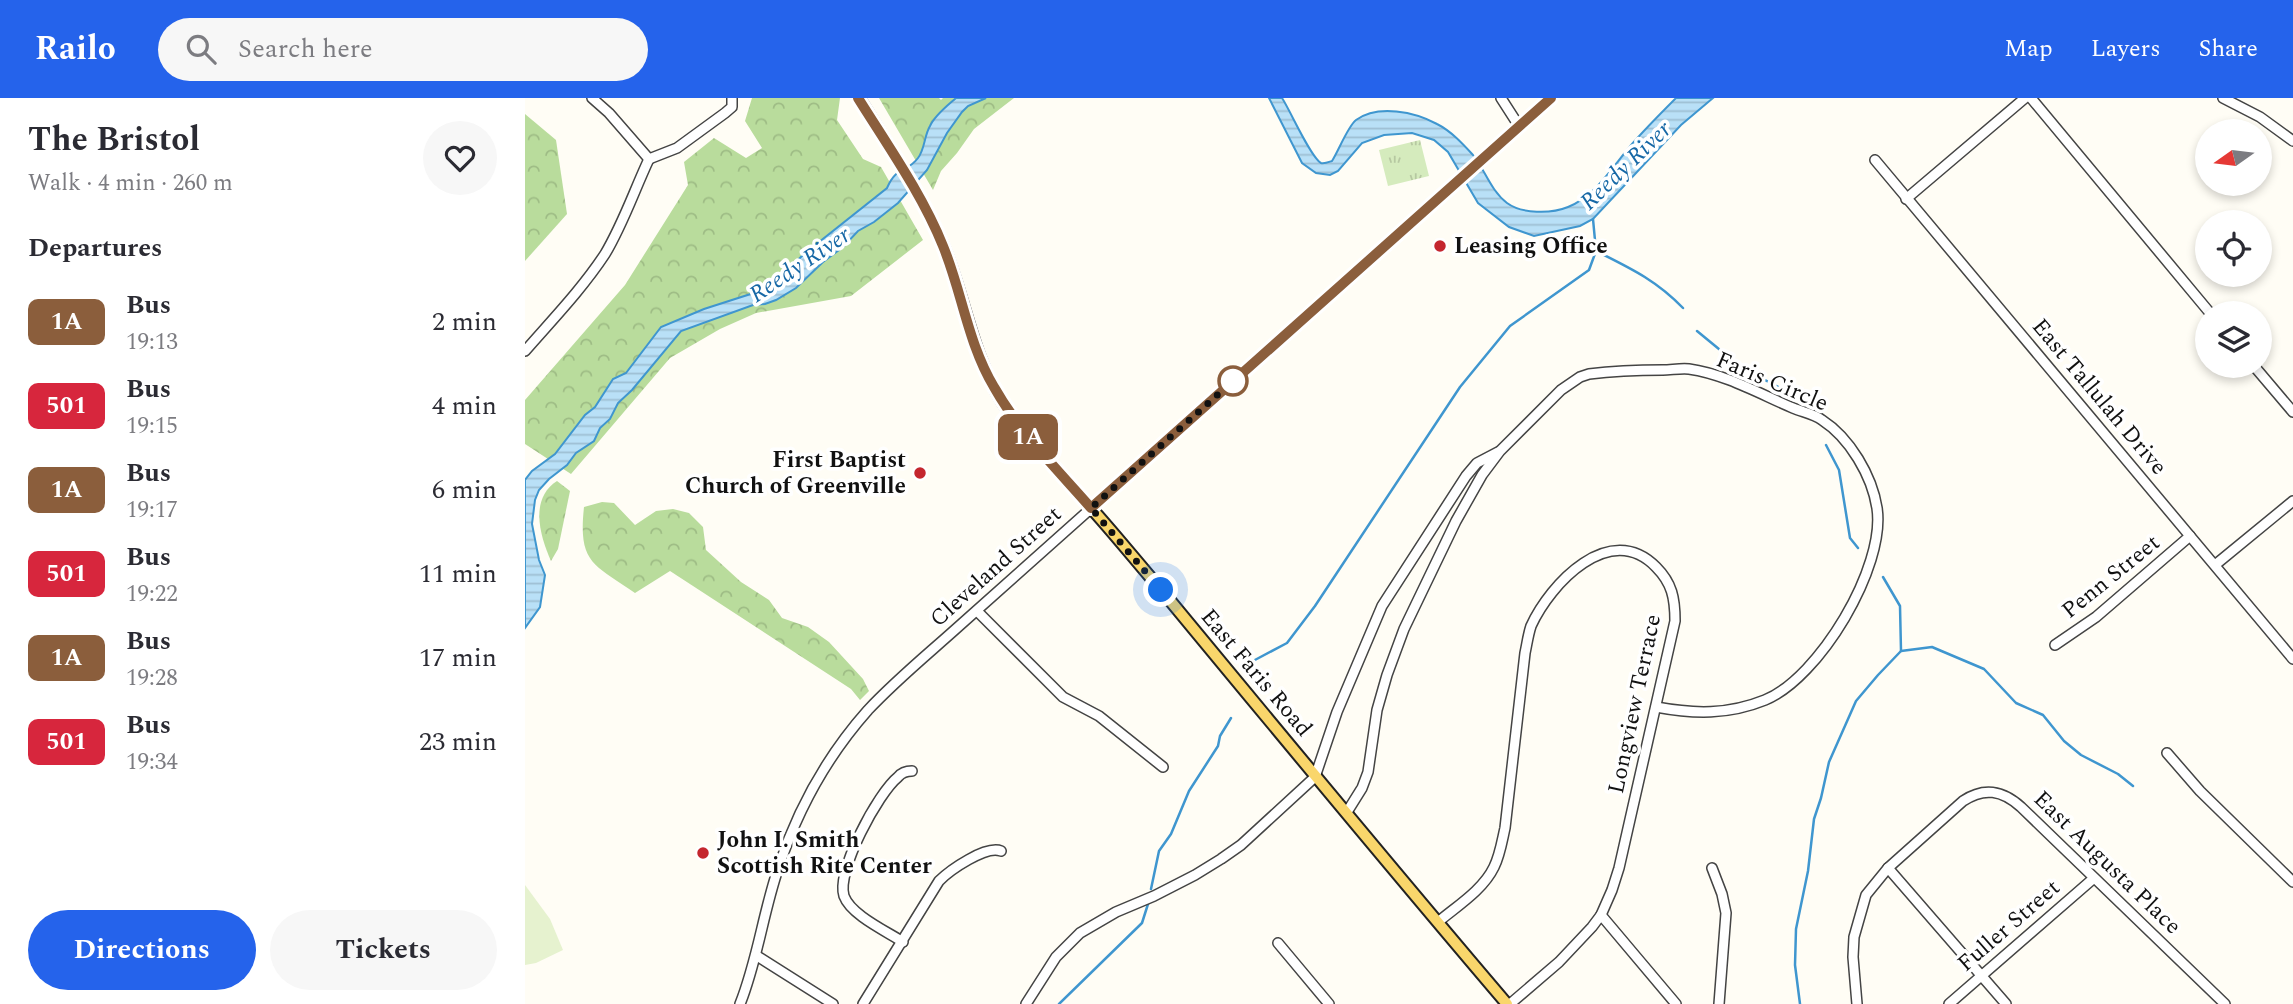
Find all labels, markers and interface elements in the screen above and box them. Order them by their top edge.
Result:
search box [158,18,648,81]
text: Railo [35,24,116,74]
text: Search here [238,29,373,69]
icon: search [182,30,220,68]
text: Map [2004,31,2053,67]
text: Layers [2091,31,2161,67]
text: Share [2199,31,2258,67]
water label: Reedy River [1572,112,1681,219]
text: The Bristol [28,115,200,165]
north arrow [2195,119,2271,196]
map controls [2195,119,2272,378]
button: heart [423,121,497,195]
text: Walk · 4 min · 260 m [28,166,233,201]
button: locate [2195,210,2272,287]
water label: Reedy River [742,217,859,312]
text: Departures [28,228,162,268]
place label: Leasing Office [1454,229,1608,264]
marker: Leasing Office [1432,238,1448,254]
text: Bus [126,285,171,325]
button: layers [2195,301,2272,378]
text: 2 min [432,302,497,342]
text: 1A [50,304,83,340]
street label: East Tallulah Drive [2023,311,2175,483]
text: 19:13 [126,325,178,360]
street label: Faris Circle [1710,343,1834,421]
unlabelled marker [1218,366,1248,396]
text: Bus [126,369,171,409]
text: 4 min [432,386,497,426]
text: 501 [46,388,87,424]
text: 19:15 [126,409,178,444]
line badge: 1A [997,414,1059,460]
text: 1A [1012,419,1044,455]
place label: First Baptist Church of Greenville [685,443,906,504]
text: Bus [126,453,171,493]
marker: First Baptist Church of Greenville [912,465,928,481]
text: 6 min [432,470,497,510]
text: 1A [50,472,83,508]
text: 19:17 [126,493,178,528]
street label: Cleveland Street [922,498,1070,636]
street label: Penn Street [2054,526,2168,628]
text: Bus [126,537,171,577]
text: 11 min [419,554,497,594]
text: 501 [46,556,87,592]
your location [1143,572,1178,607]
text: 19:22 [126,577,178,612]
street label: East Faris Road [1192,601,1320,745]
street label: Longview Terrace [1599,611,1671,797]
text: Bus [126,621,171,661]
text: 17 min [419,638,497,678]
text: 1A [50,640,83,676]
text: 19:28 [126,661,178,696]
text: Bus [126,705,171,745]
text: 23 min [419,722,497,762]
text: 501 [46,724,87,760]
text: 19:34 [126,745,178,780]
street label: East Augusta Place [2025,783,2189,943]
place label: John I. Smith Scottish Rite Center [717,823,932,884]
marker: John I. Smith Scottish Rite Center [695,845,711,861]
street label: Fuller Street [1950,871,2068,981]
button: Directions [28,910,256,990]
button: Tickets [270,910,497,990]

